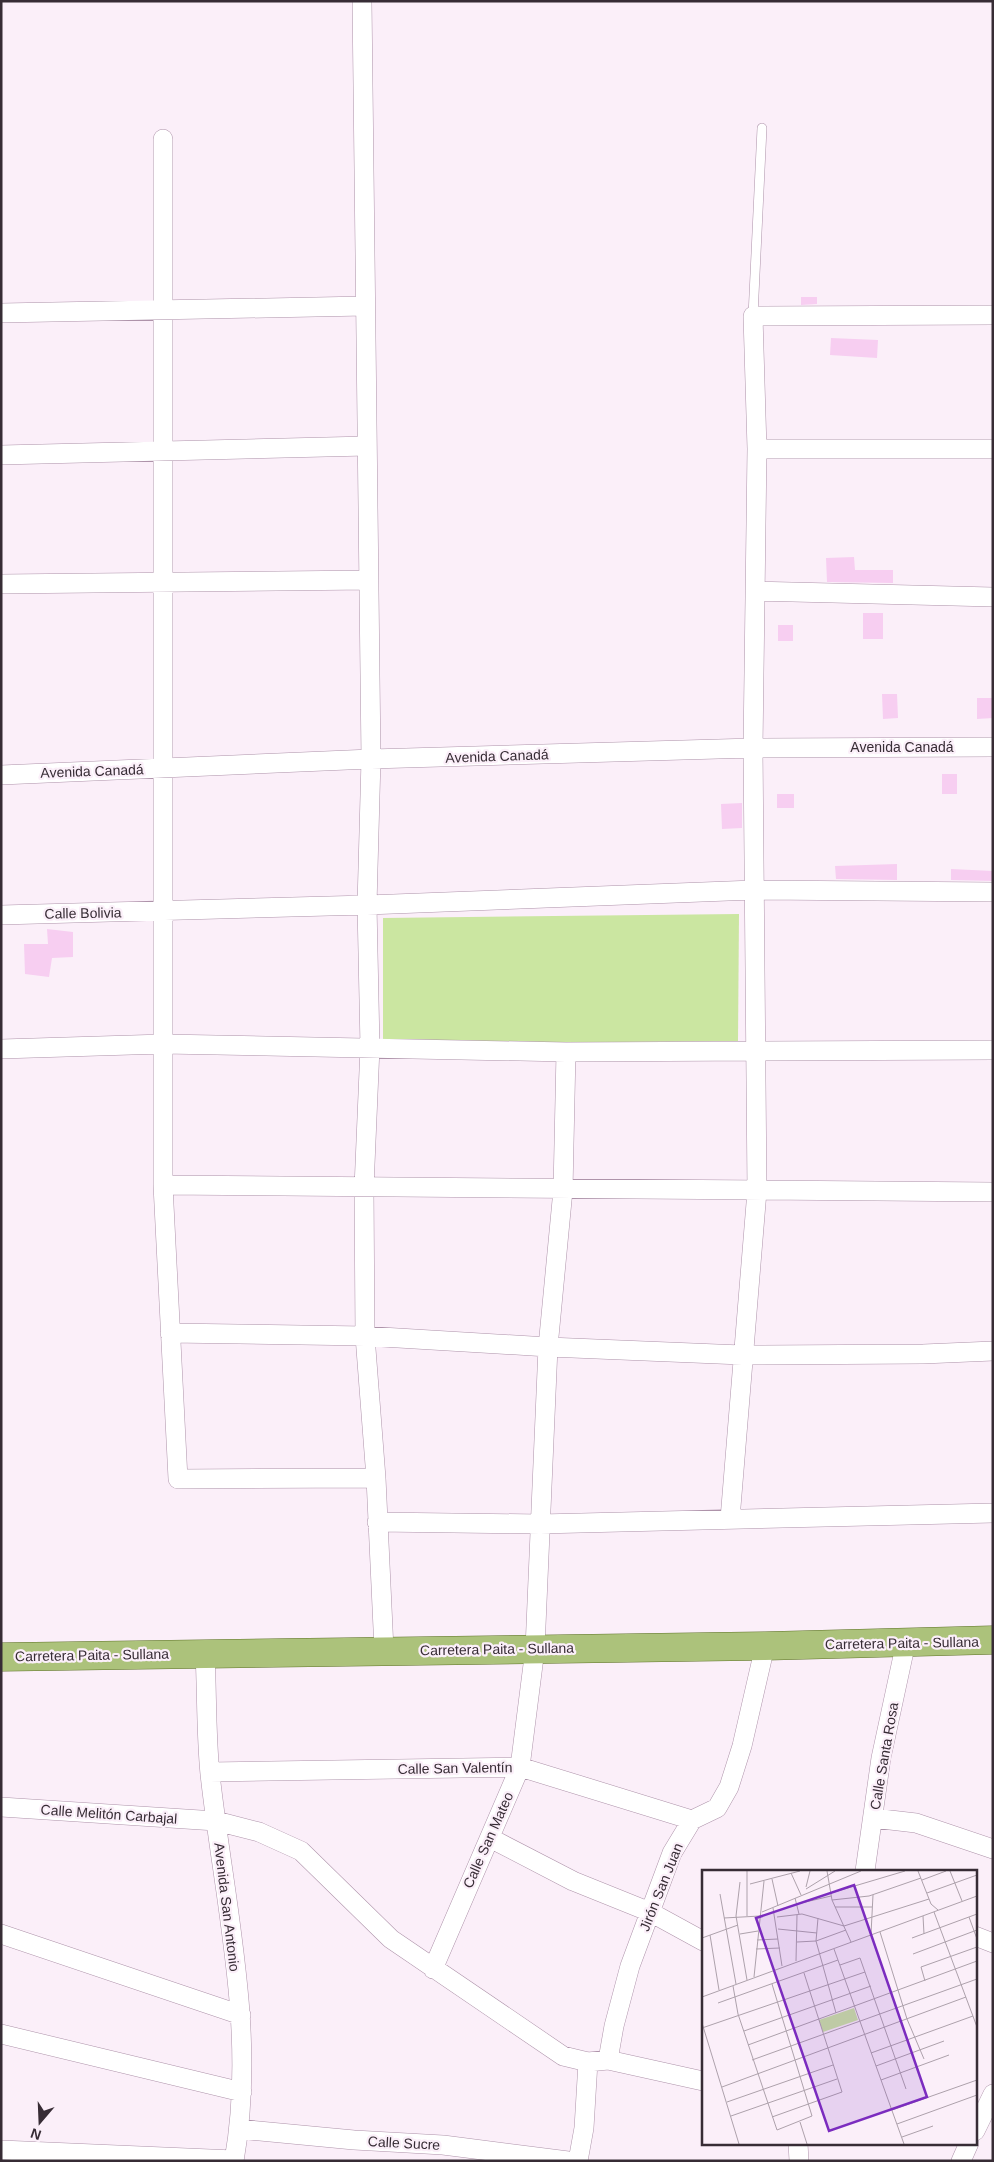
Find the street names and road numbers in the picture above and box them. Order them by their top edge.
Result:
street label: Avenida Canadá [850,739,954,755]
street label: Avenida Canadá [445,746,549,766]
street label: Avenida Canadá [40,761,144,781]
street label: Calle Bolivia [44,904,122,922]
street label: Carretera Paita - Sullana [825,1634,979,1652]
street label: Carretera Paita - Sullana [420,1640,574,1658]
street label: Carretera Paita - Sullana [15,1646,169,1664]
street label: Calle Santa Rosa [867,1701,901,1811]
street label: Calle San Valentín [397,1759,513,1777]
street label: Calle San Mateo [460,1789,516,1891]
street label: Calle Melitón Carbajal [40,1801,178,1827]
street label: Jirón San Juan [636,1841,686,1933]
street label: Avenida San Antonio [211,1842,243,1973]
street label: Calle Sucre [367,2133,441,2153]

